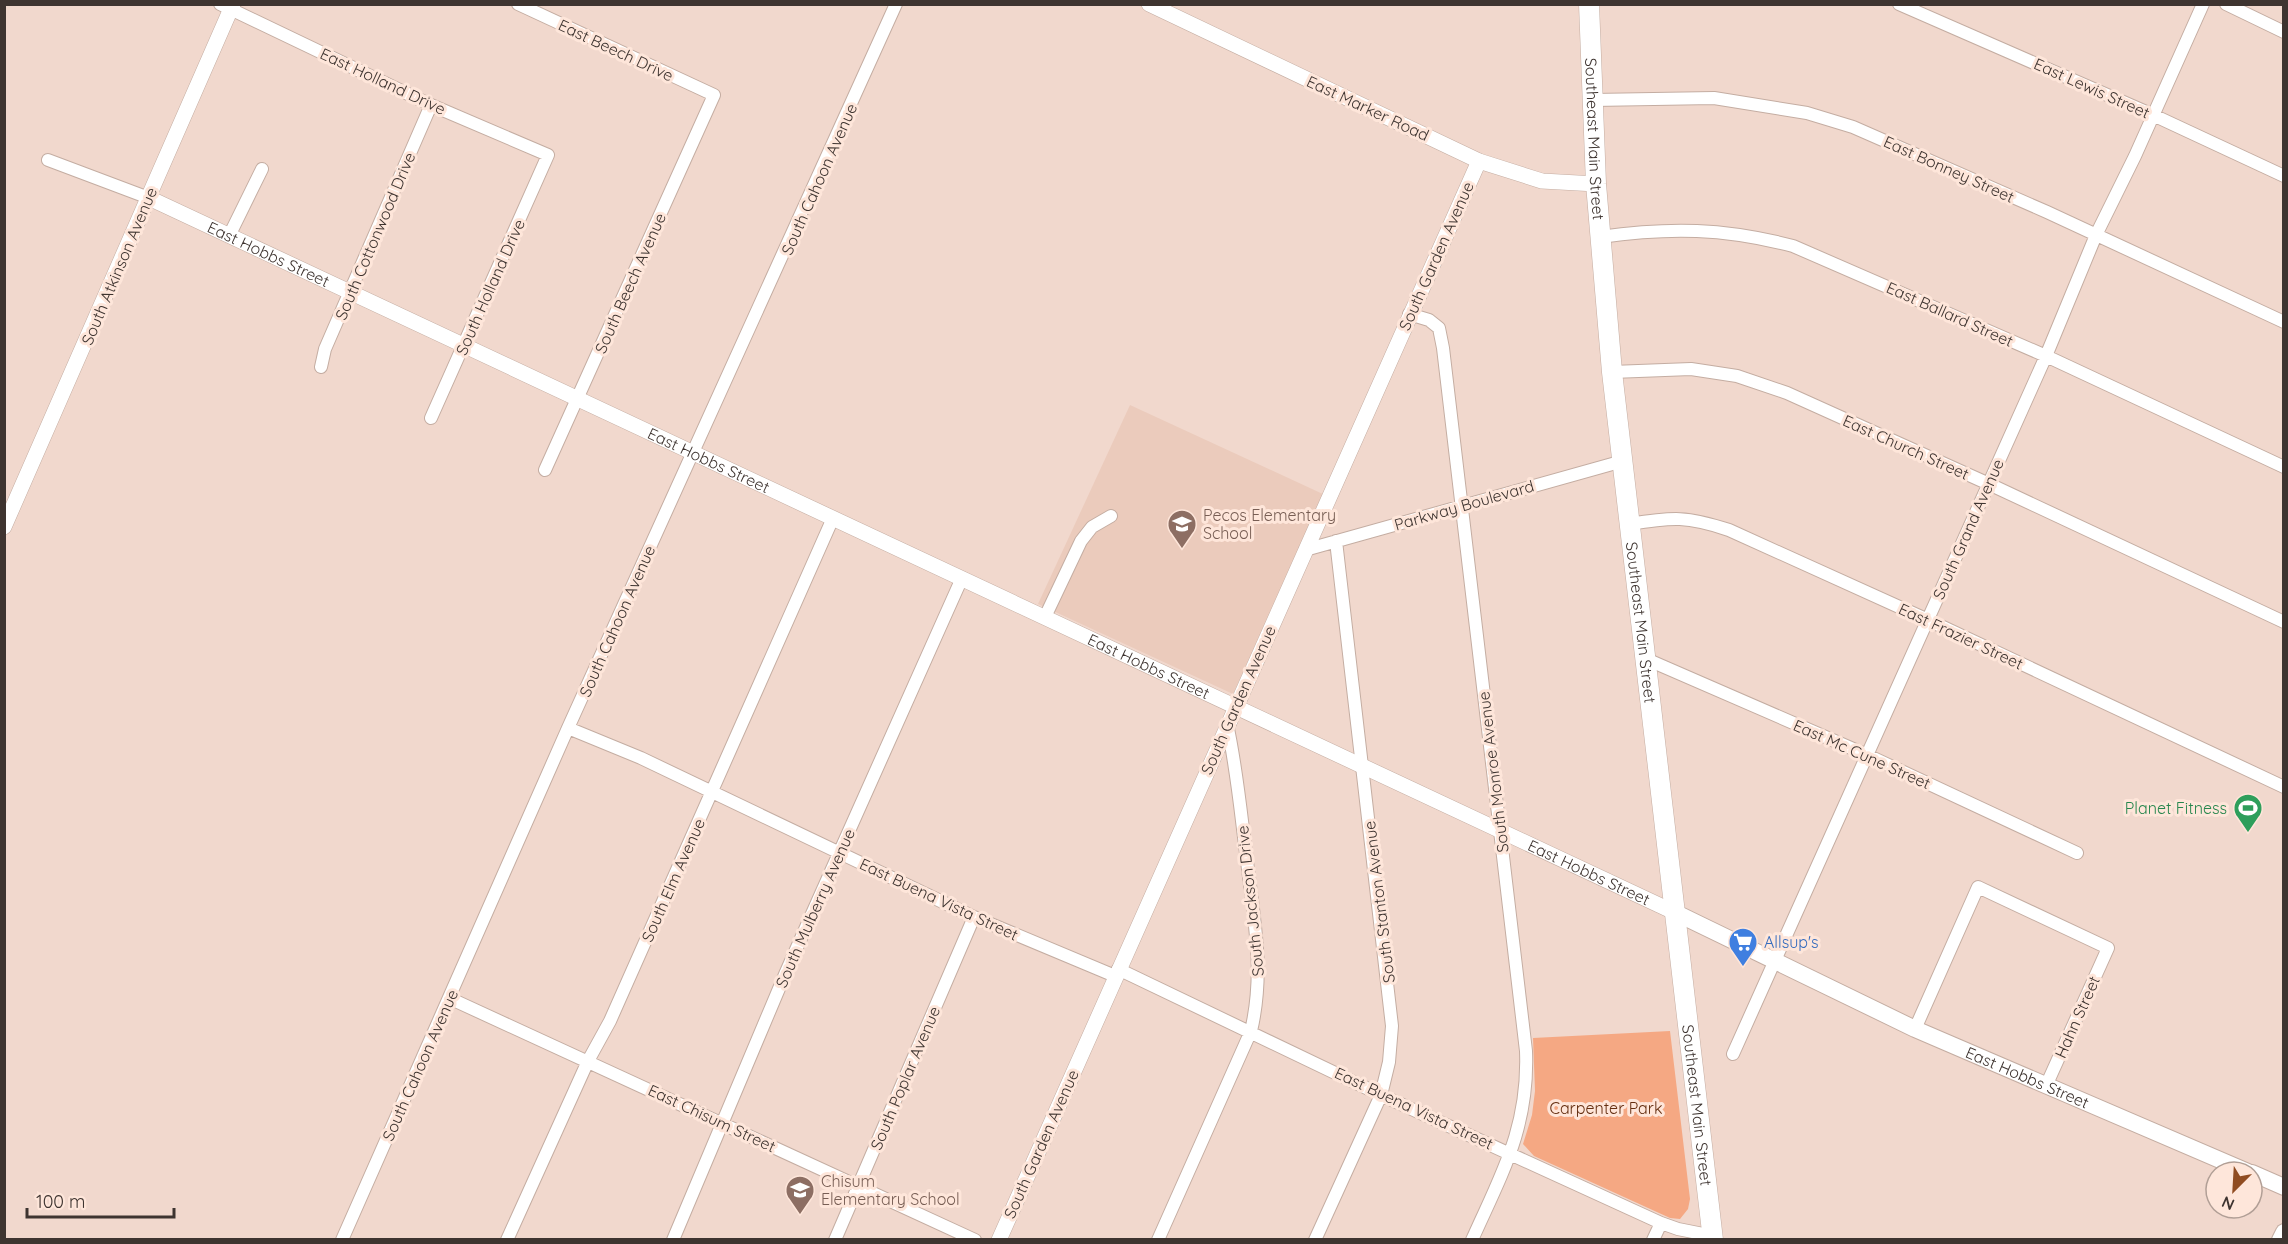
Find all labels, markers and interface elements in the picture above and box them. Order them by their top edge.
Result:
street label: East Beech Drive [555,15,677,85]
street label: East Holland Drive [317,43,449,119]
street label: East Lewis Street [2031,54,2153,122]
street label: Southeast Main Street [1581,57,1609,221]
street label: East Marker Road [1304,71,1432,145]
street label: South Cahoon Avenue [777,100,861,258]
street label: East Bonney Street [1881,131,2017,207]
street label: South Cottonwood Drive [331,149,419,323]
street label: South Garden Avenue [1394,179,1478,333]
street label: South Atkinson Avenue [77,184,161,348]
street label: South Beech Avenue [590,210,670,356]
street label: South Holland Drive [451,216,529,358]
street label: East Hobbs Street [204,217,333,291]
street label: East Ballard Street [1883,277,2017,351]
street label: East Church Street [1840,410,1972,484]
street label: East Hobbs Street [644,423,773,497]
street label: South Grand Avenue [1928,456,2008,602]
street label: Parkway Boulevard [1392,475,1536,535]
place label: Pecos Elementary School [1203,505,1336,543]
school or university icon: Pecos Elementary School [1166,508,1198,550]
street label: Southeast Main Street [1622,541,1660,704]
street label: South Cahoon Avenue [575,542,659,700]
street label: East Frazier Street [1896,598,2026,674]
street label: South Garden Avenue [1196,623,1280,777]
street label: East Hobbs Street [1085,629,1213,703]
street label: South Monroe Avenue [1473,690,1513,854]
street label: East Mc Cune Street [1790,715,1934,793]
sports icon: Planet Fitness [2232,792,2264,834]
place label: Planet Fitness [2125,798,2227,818]
street label: South Elm Avenue [637,815,709,945]
street label: South Stanton Avenue [1359,820,1399,984]
street label: South Mulberry Avenue [771,825,859,991]
street label: South Jackson Drive [1232,825,1268,977]
street label: East Hobbs Street [1525,835,1653,909]
street label: East Buena Vista Street [856,853,1022,945]
supermarket icon: Allsup's [1727,926,1759,968]
place label: Allsup's [1764,932,1819,952]
street label: Hahn Street [2050,973,2104,1061]
street label: South Cahoon Avenue [378,986,462,1144]
street label: South Poplar Avenue [866,1003,944,1153]
street label: Southeast Main Street [1678,1024,1717,1187]
street label: East Hobbs Street [1963,1042,2092,1113]
street label: East Buena Vista Street [1331,1062,1497,1154]
street label: South Garden Avenue [999,1067,1083,1221]
street label: East Chisum Street [645,1080,779,1156]
park label: Carpenter Park [1549,1098,1663,1118]
north arrow [2204,1160,2264,1220]
place label: Chisum Elementary School [821,1171,960,1209]
school or university icon: Chisum Elementary School [784,1174,816,1216]
scale bar [27,1181,174,1219]
text: 100 m [36,1190,85,1213]
text: N [2218,1192,2237,1215]

